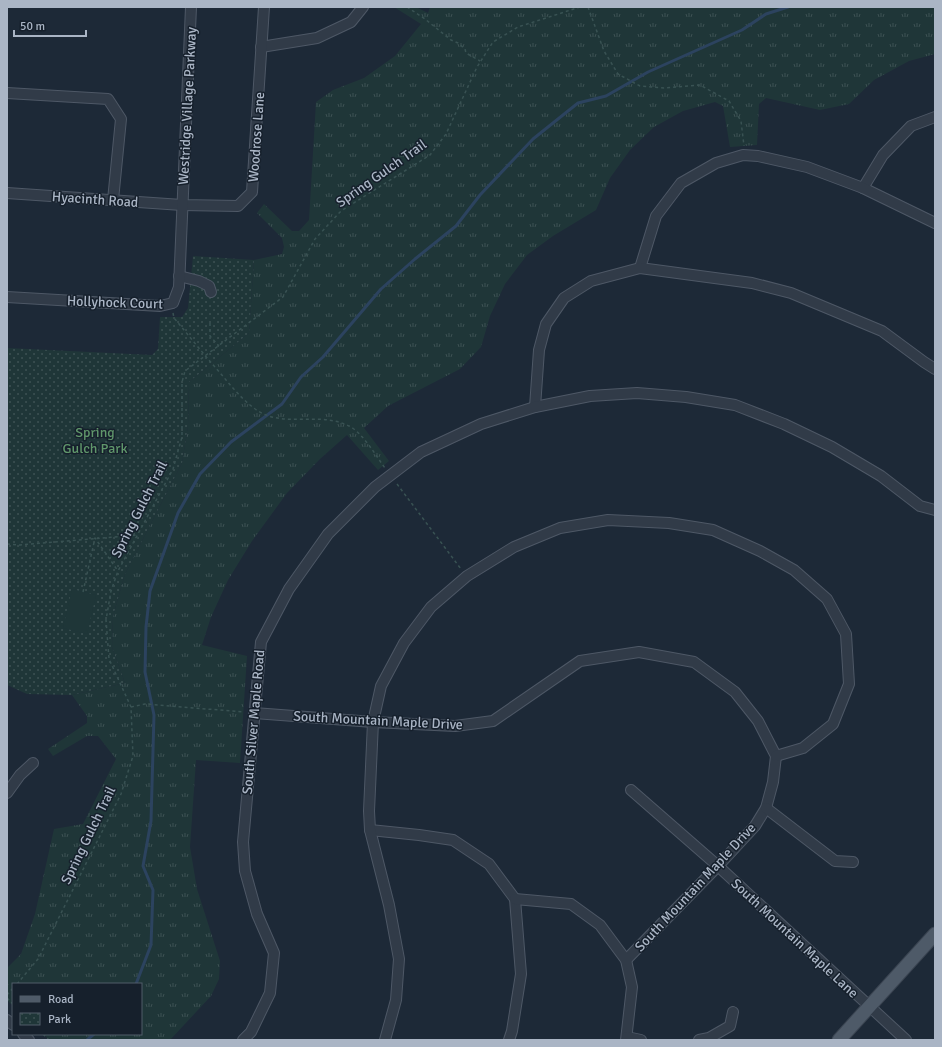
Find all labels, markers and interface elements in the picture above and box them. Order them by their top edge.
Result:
scale bar [14,12,86,38]
text: 50 m [20,19,45,34]
street label: Westridge Village Parkway [175,26,200,185]
street label: Woodrose Lane [245,91,268,183]
street label: Spring Gulch Trail [333,136,430,211]
street label: Hyacinth Road [51,188,139,211]
street label: Hollyhock Court [67,292,164,313]
park label: Spring Gulch Park [63,424,127,457]
street label: Spring Gulch Trail [108,458,171,561]
street label: South Silver Maple Road [239,649,268,795]
street label: South Mountain Maple Drive [293,708,463,733]
street label: Spring Gulch Trail [57,784,119,887]
street label: South Mountain Maple Drive [631,819,760,955]
street label: South Mountain Maple Lane [728,875,862,1002]
legend [12,983,142,1035]
text: Road [48,992,74,1007]
text: Park [48,1012,71,1027]

